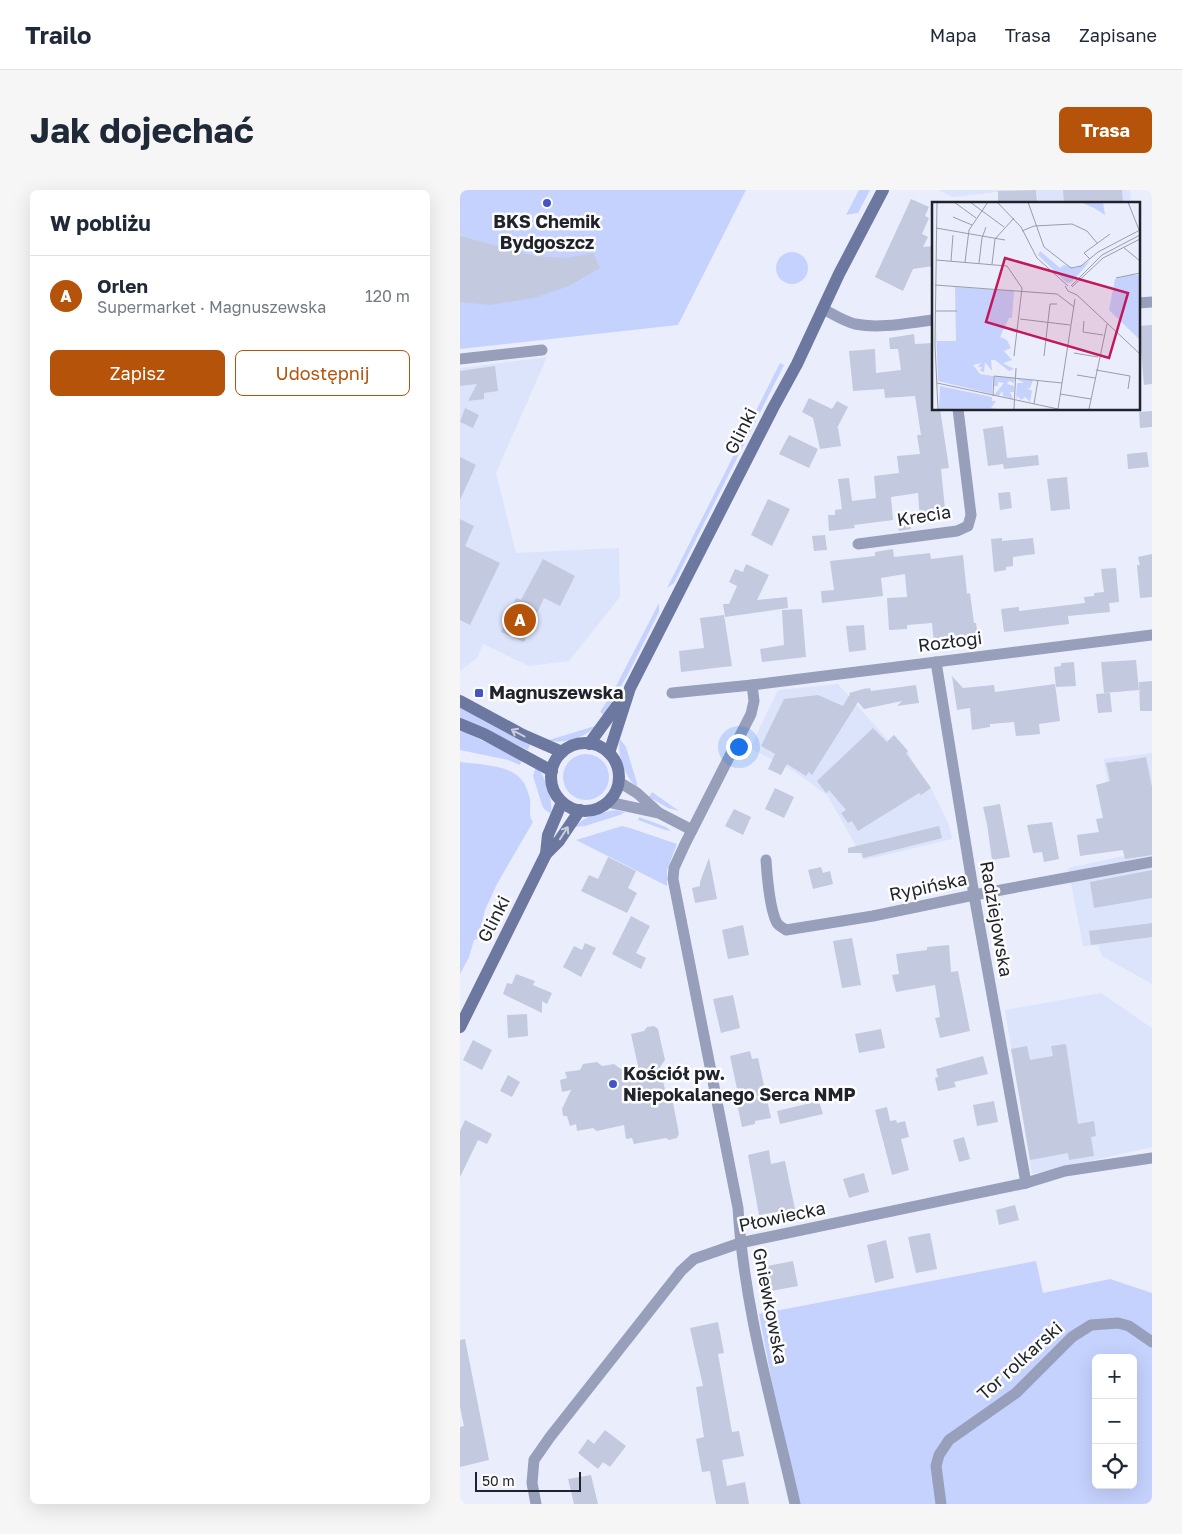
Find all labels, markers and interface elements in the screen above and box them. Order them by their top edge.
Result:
text: Trailo [25,20,91,49]
text: Mapa [930,24,977,46]
text: Trasa [1005,24,1051,46]
text: Zapisane [1079,24,1157,46]
button: Trasa [1059,107,1152,153]
text: Jak dojechać [30,109,254,151]
marker: BKS Chemik Bydgoszcz [541,197,553,209]
inset map [932,202,1140,410]
text: W pobliżu [50,210,151,236]
place label: BKS Chemik Bydgoszcz [493,210,601,253]
text: Orlen [97,274,148,297]
text: A [60,286,72,306]
text: 120 m [365,286,410,306]
text: Supermarket · Magnuszewska [97,297,326,317]
button: Zapisz [50,350,225,396]
button: Udostępnij [235,350,410,396]
street label: Glinki [719,404,761,458]
street label: Krecia [895,500,952,530]
pin: A [504,601,536,639]
street label: Rozłogi [917,626,983,656]
place label: Magnuszewska [489,681,623,703]
marker: Magnuszewska [473,687,485,699]
one-way arrow [511,727,525,737]
your location [726,734,752,760]
one-way arrow [559,826,569,840]
street label: Radziejowska [976,859,1018,979]
street label: Rypińska [887,867,969,905]
street label: Glinki [472,892,514,946]
place label: Kościół pw. Niepokalanego Serca NMP [623,1062,856,1105]
marker: Kościół pw. Niepokalanego Serca NMP [607,1078,619,1090]
street label: Płowiecka [736,1196,827,1236]
street label: Gniewkowska [749,1246,793,1366]
street label: Tor rolkarski [972,1316,1066,1404]
map controls [1092,1354,1137,1489]
button: + [1092,1354,1137,1399]
button: − [1092,1399,1137,1444]
button: locate [1092,1444,1137,1489]
scale bar [475,1469,581,1492]
text: 50 m [482,1472,515,1489]

